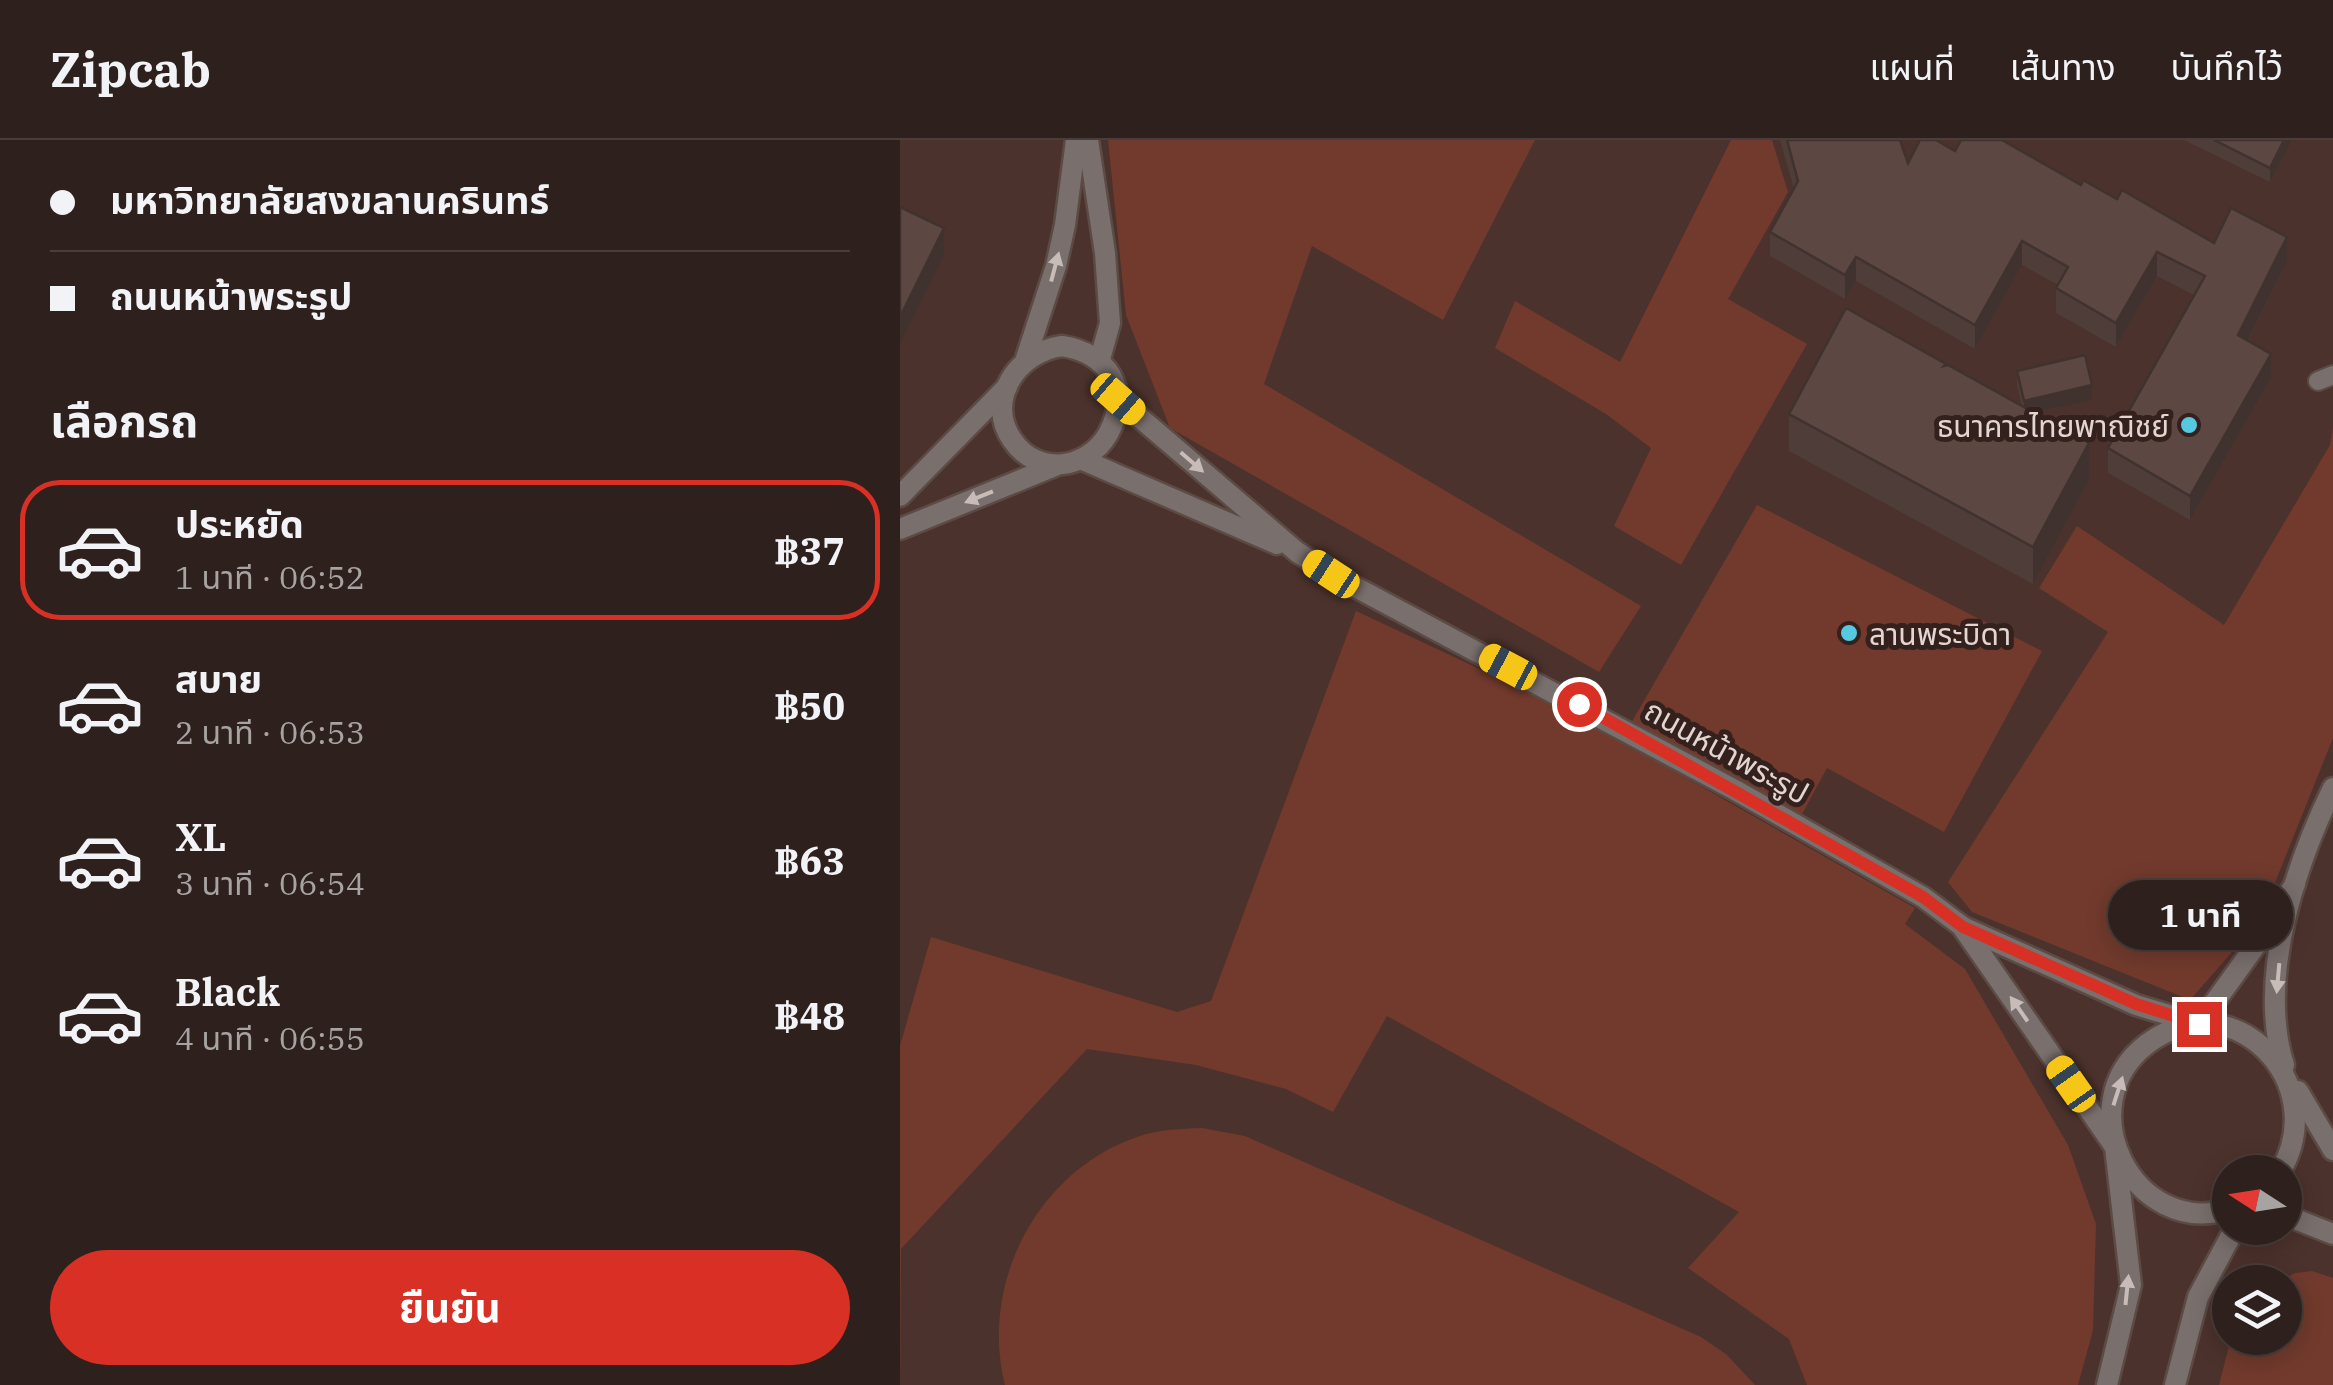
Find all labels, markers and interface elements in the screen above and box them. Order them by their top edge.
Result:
text: Zipcab [50,38,211,100]
text: แผนที่ [1869,44,1955,90]
text: เส้นทาง [2010,44,2116,90]
text: บันทึกไว้ [2171,44,2283,90]
text: มหาวิทยาลัยสงขลานครินทร์ [110,175,549,224]
one-way arrow [1047,251,1063,282]
text: ถนนหน้าพระรูป [110,271,352,320]
car [1086,368,1150,430]
text: เลือกรถ [50,391,198,449]
place label: ธนาคารไทยพาณิชย์ [1937,406,2169,445]
marker: ธนาคารไทยพาณิชย์ [2178,414,2200,436]
one-way arrow [1179,451,1204,473]
one-way arrow [963,490,993,506]
text: ประหยัด [175,499,304,548]
icon: car [55,505,145,595]
text: ฿37 [774,526,845,575]
car [1298,545,1364,603]
text: 1 นาที · 06:52 [175,556,365,598]
place label: ลานพระบิดา [1869,614,2011,653]
marker: ลานพระบิดา [1838,622,1860,644]
car [1474,640,1542,694]
text: สบาย [175,654,262,703]
icon: car [55,660,145,750]
text: ฿50 [774,681,845,730]
route start [1557,682,1602,727]
street label: ถนนหน้าพระรูป [1638,690,1816,812]
text: 2 นาที · 06:53 [175,711,365,753]
text: XL [175,812,226,861]
icon: car [55,815,145,905]
text: ฿63 [774,836,845,885]
text: 3 นาที · 06:54 [175,862,365,904]
callout: 1 นาที [2106,879,2292,949]
text: 1 นาที [2160,894,2241,936]
one-way arrow [2269,963,2285,995]
text: Black [175,967,280,1016]
icon: car [55,970,145,1060]
text: ฿48 [774,991,845,1040]
one-way arrow [2011,996,2029,1023]
route end [2177,1002,2222,1047]
text: 4 นาที · 06:55 [175,1017,365,1059]
car [2042,1051,2100,1117]
one-way arrow [2111,1075,2126,1105]
north arrow [2212,1155,2302,1245]
map controls [2212,1155,2302,1355]
button: ยืนยัน [50,1250,850,1365]
button: layers [2212,1265,2302,1355]
one-way arrow [2120,1274,2136,1305]

